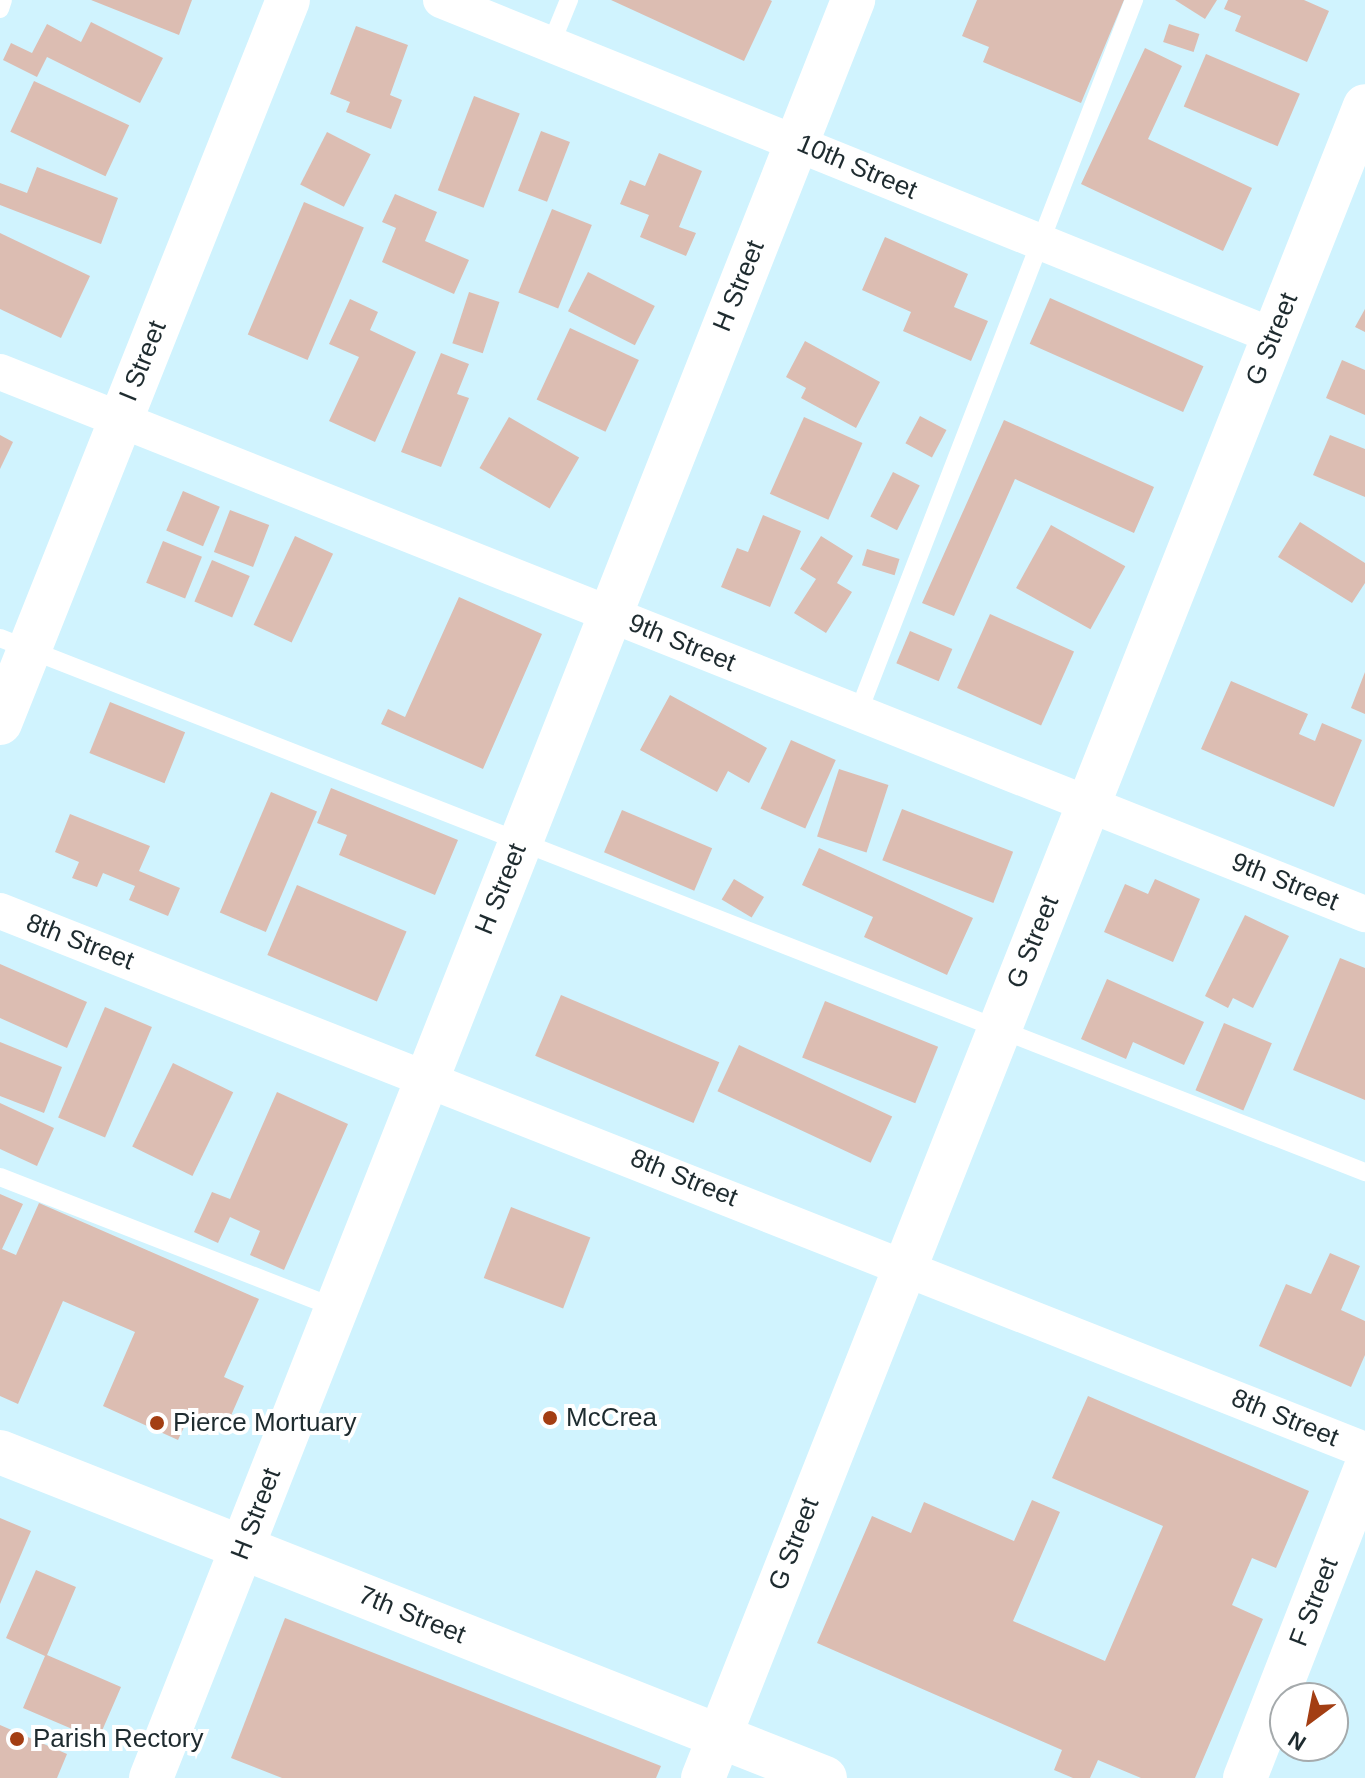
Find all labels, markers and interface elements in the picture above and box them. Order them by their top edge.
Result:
street label: 10th Street [792,128,922,206]
street label: H Street [707,236,771,336]
street label: G Street [1239,288,1305,390]
street label: I Street [113,316,173,406]
street label: 9th Street [624,607,740,679]
street label: H Street [469,839,533,939]
street label: 9th Street [1227,846,1343,918]
street label: G Street [1000,891,1066,993]
street label: 8th Street [22,907,138,977]
street label: 8th Street [626,1142,742,1214]
street label: 8th Street [1227,1382,1343,1454]
place label: McCrea [566,1402,657,1434]
place label: Pierce Mortuary [173,1407,356,1439]
marker: McCrea [541,1409,559,1427]
marker: Pierce Mortuary [148,1414,166,1432]
street label: H Street [224,1464,288,1564]
street label: G Street [762,1493,826,1595]
street label: F Street [1283,1553,1345,1651]
street label: 7th Street [354,1579,470,1651]
north arrow [1269,1682,1349,1762]
place label: Parish Rectory [33,1723,203,1755]
text: N [1284,1726,1310,1756]
marker: Parish Rectory [8,1730,26,1748]

